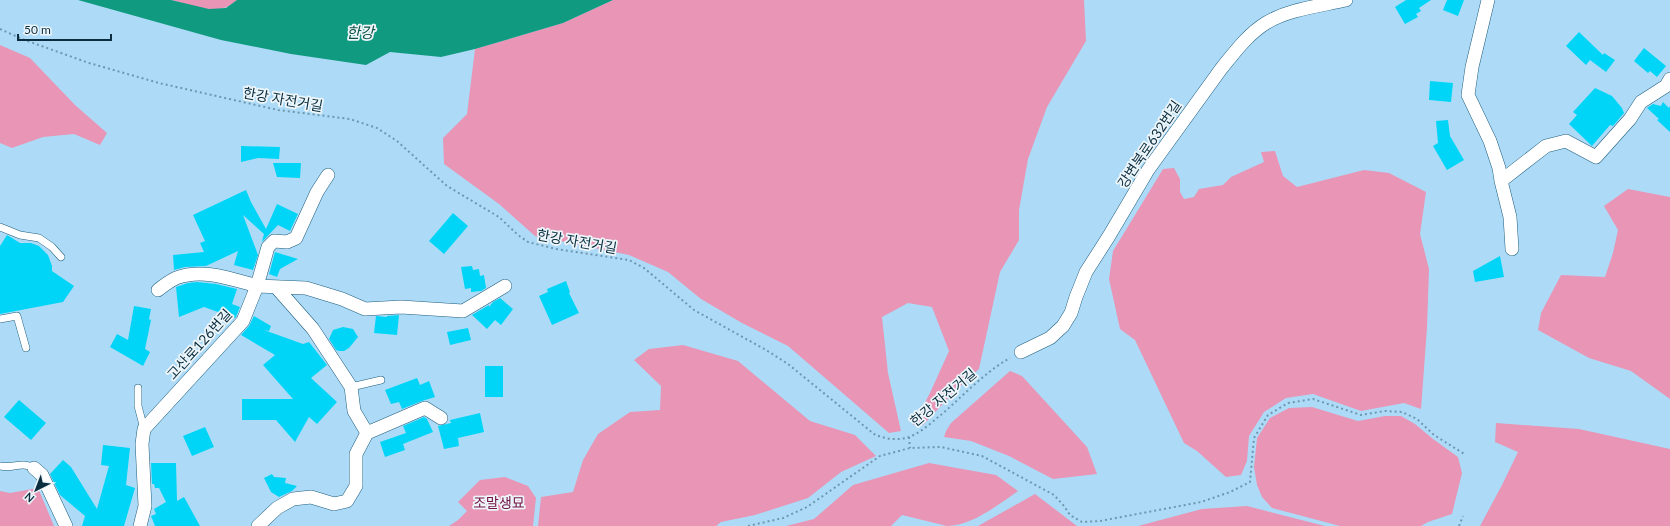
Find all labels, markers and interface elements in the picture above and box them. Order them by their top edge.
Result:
scale bar [18,16,111,42]
text: 50 m [24,22,51,37]
water label: 한강 [346,23,376,41]
street label: 한강 자전거길 [242,84,324,114]
street label: 강변북로632번길 [1114,97,1184,191]
street label: 한강 자전거길 [536,226,618,256]
street label: 고산로126번길 [163,305,235,383]
street label: 한강 자전거길 [907,364,979,430]
north arrow [16,470,56,510]
text: N [21,490,36,505]
park label: 조말생묘 [473,494,525,511]

